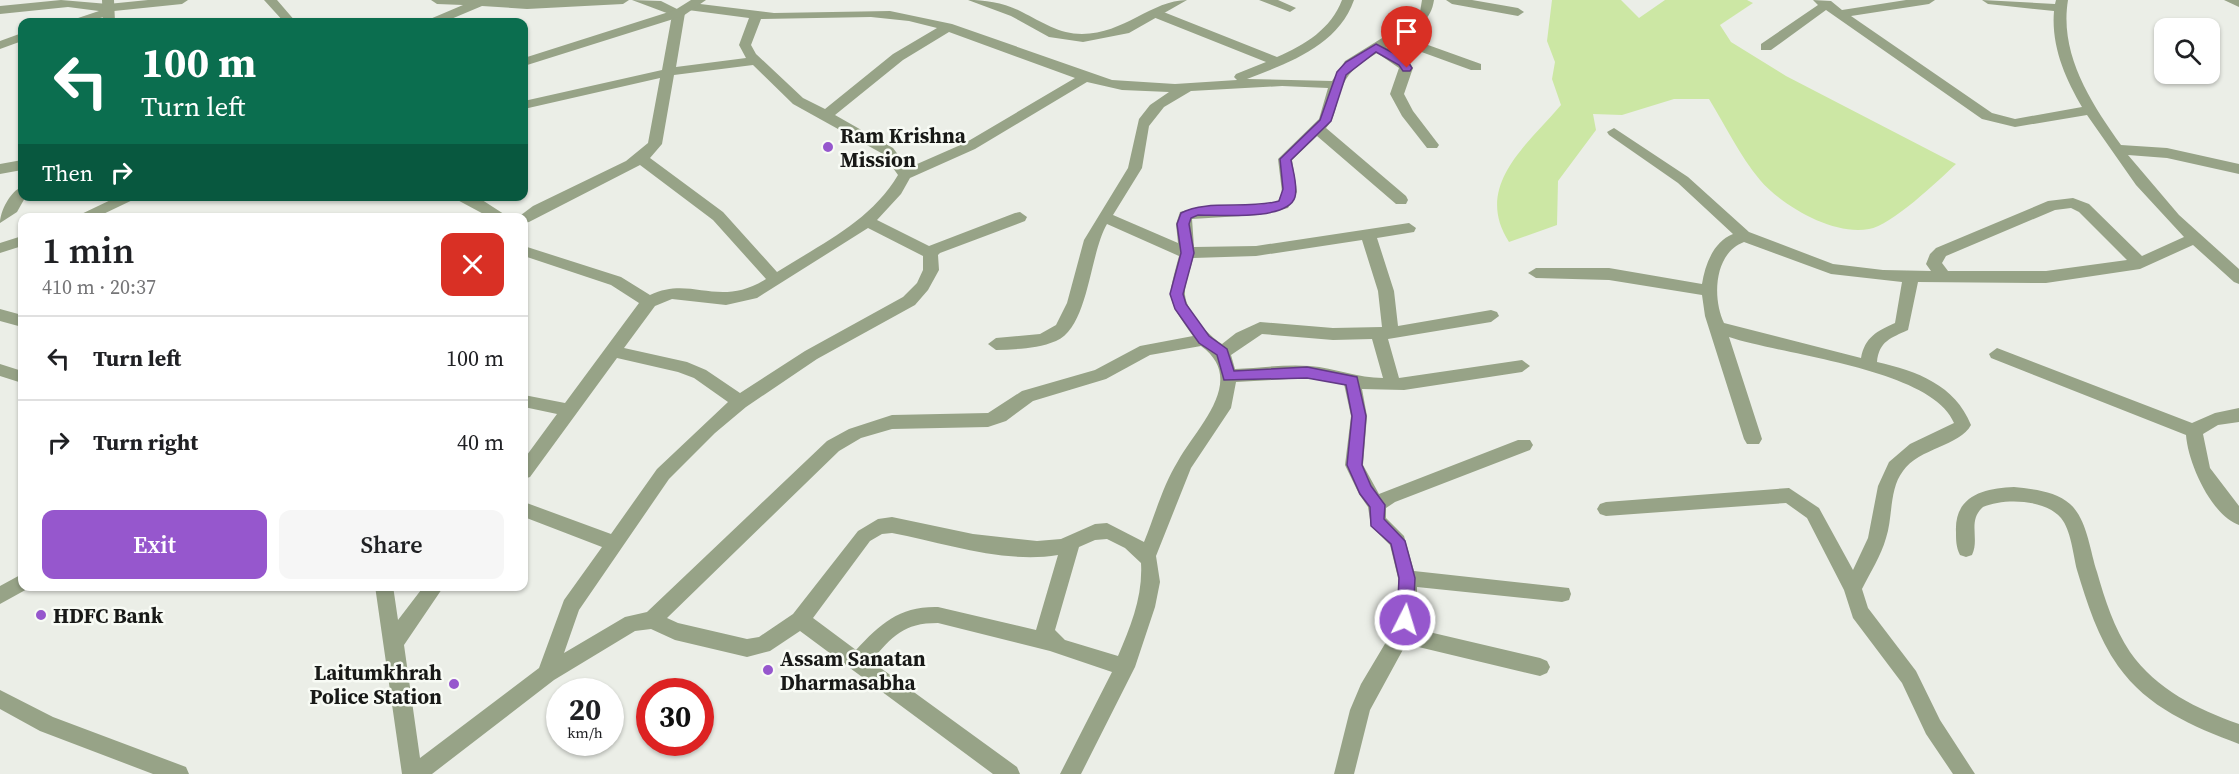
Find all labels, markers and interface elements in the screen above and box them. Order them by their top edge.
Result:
pin [1381,6,1432,68]
icon: arrive [1390,15,1423,48]
map controls [2154,18,2220,84]
button: search [2154,18,2220,84]
text: 100 m [141,33,256,91]
icon: left [42,42,120,120]
text: Turn left [141,88,245,125]
place label: Ram Krishna Mission [840,121,967,174]
marker: Ram Krishna Mission [821,140,835,154]
icon: right [105,156,138,189]
text: Then [42,158,93,188]
text: 1 min [42,226,134,275]
button: close [441,233,504,296]
text: 410 m · 20:37 [42,273,156,301]
icon: left [42,342,75,375]
text: Turn left [93,343,181,373]
text: 100 m [446,343,504,373]
icon: right [42,426,75,459]
text: Turn right [93,427,198,457]
text: 40 m [457,427,504,457]
button: Exit [42,510,267,579]
button: Share [279,510,504,579]
position arrow [1373,588,1437,652]
place label: HDFC Bank [53,601,164,630]
marker: HDFC Bank [34,608,48,622]
place label: Assam Sanatan Dharmasabha [780,644,926,697]
place label: Laitumkhrah Police Station [310,658,442,711]
marker: Assam Sanatan Dharmasabha [761,663,775,677]
marker: Laitumkhrah Police Station [447,677,461,691]
speed limit sign: 30 [636,678,714,756]
text: 20 [569,689,601,730]
text: km/h [567,722,603,743]

